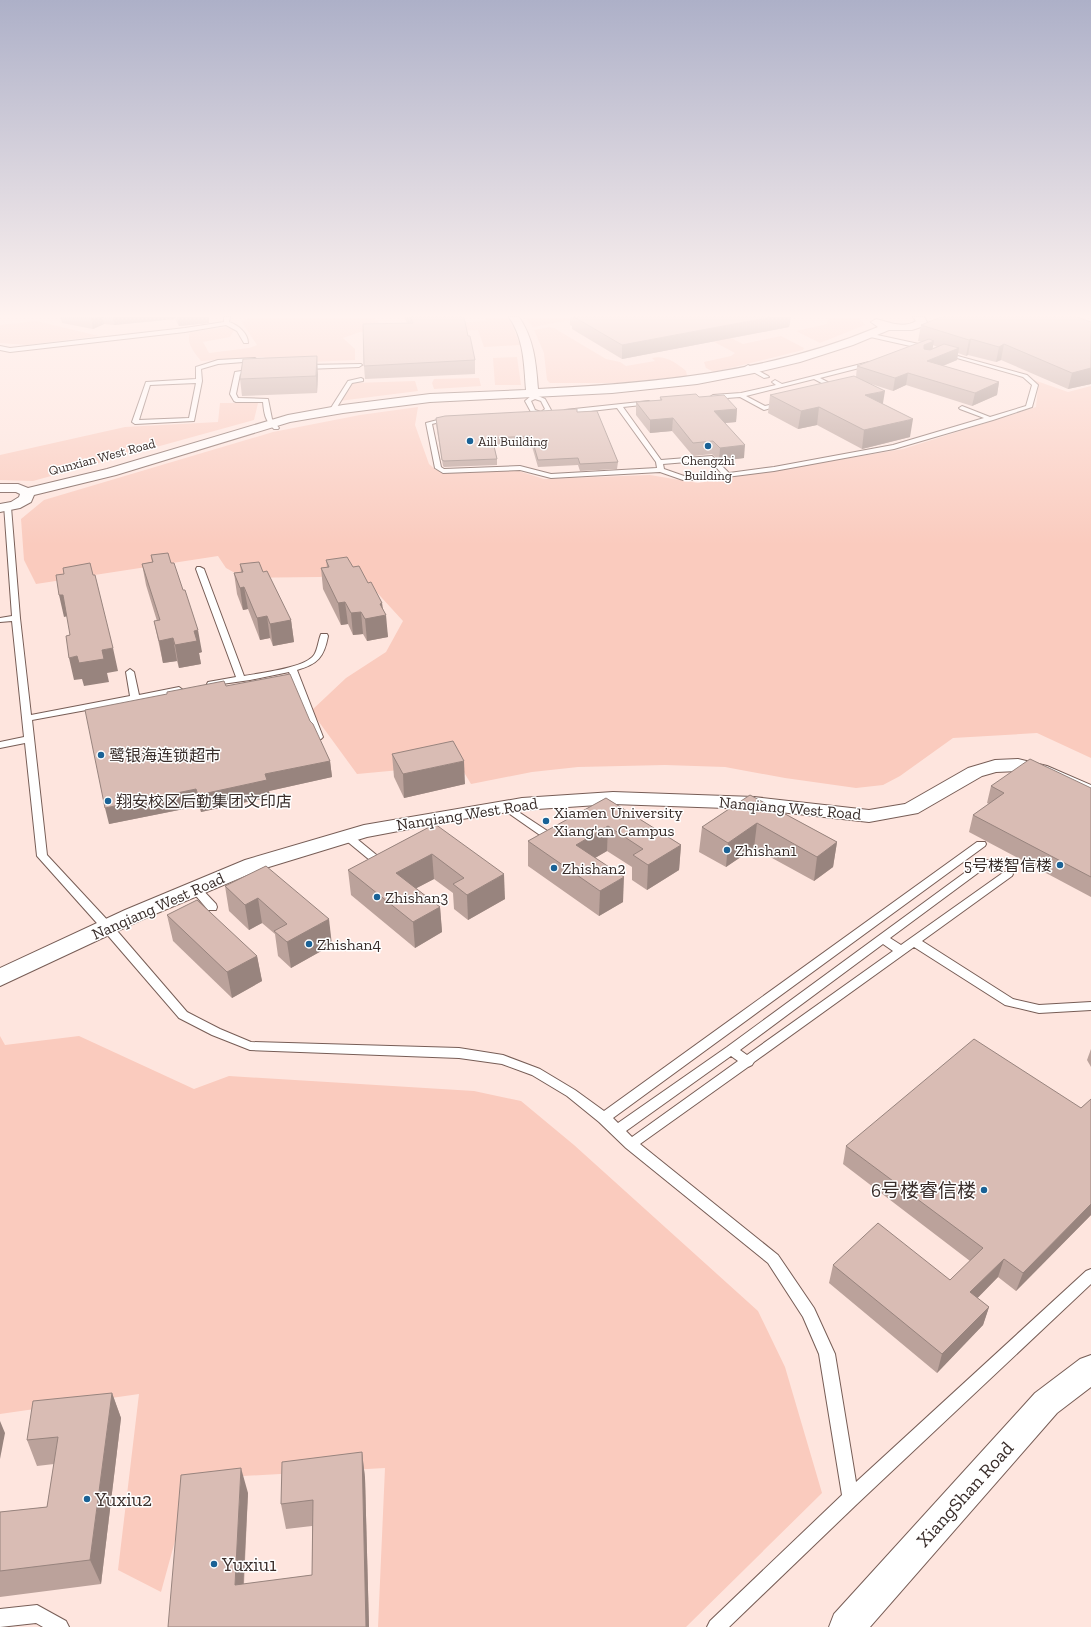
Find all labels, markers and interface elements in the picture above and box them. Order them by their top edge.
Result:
place label: Aili Building [478,434,548,449]
street label: Qunxian West Road [47,436,157,478]
marker: Aili Building [465,436,475,446]
marker: Chengzhi Building [703,441,713,451]
place label: Chengzhi Building [681,453,735,483]
place label: 鹭银海连锁超市 [109,746,221,765]
marker: 鹭银海连锁超市 [96,750,106,760]
place label: 翔安校区后勤集团文印店 [116,792,292,811]
street label: Nanqiang West Road [718,792,862,824]
street label: Nanqiang West Road [395,793,539,835]
marker: 翔安校区后勤集团文印店 [103,796,113,806]
place label: Xiamen University Xiang'an Campus [554,803,684,840]
marker: Xiamen University Xiang'an Campus [541,816,551,826]
place label: Zhishan1 [735,841,797,860]
marker: Zhishan1 [722,845,732,855]
place label: 5号楼智信楼 [964,856,1052,875]
place label: Zhishan2 [562,859,626,878]
marker: 5号楼智信楼 [1055,860,1065,870]
marker: Zhishan2 [549,863,559,873]
street label: Nanqiang West Road [89,868,227,944]
place label: Zhishan3 [385,888,449,907]
marker: Zhishan3 [372,892,382,902]
place label: Zhishan4 [317,935,382,954]
marker: Zhishan4 [304,939,314,949]
place label: 6号楼睿信楼 [871,1179,976,1202]
marker: 6号楼睿信楼 [979,1185,989,1195]
street label: XiangShan Road [912,1436,1019,1551]
place label: Yuxiu2 [94,1488,152,1511]
marker: Yuxiu2 [82,1494,92,1504]
place label: Yuxiu1 [221,1553,276,1576]
marker: Yuxiu1 [209,1559,219,1569]

